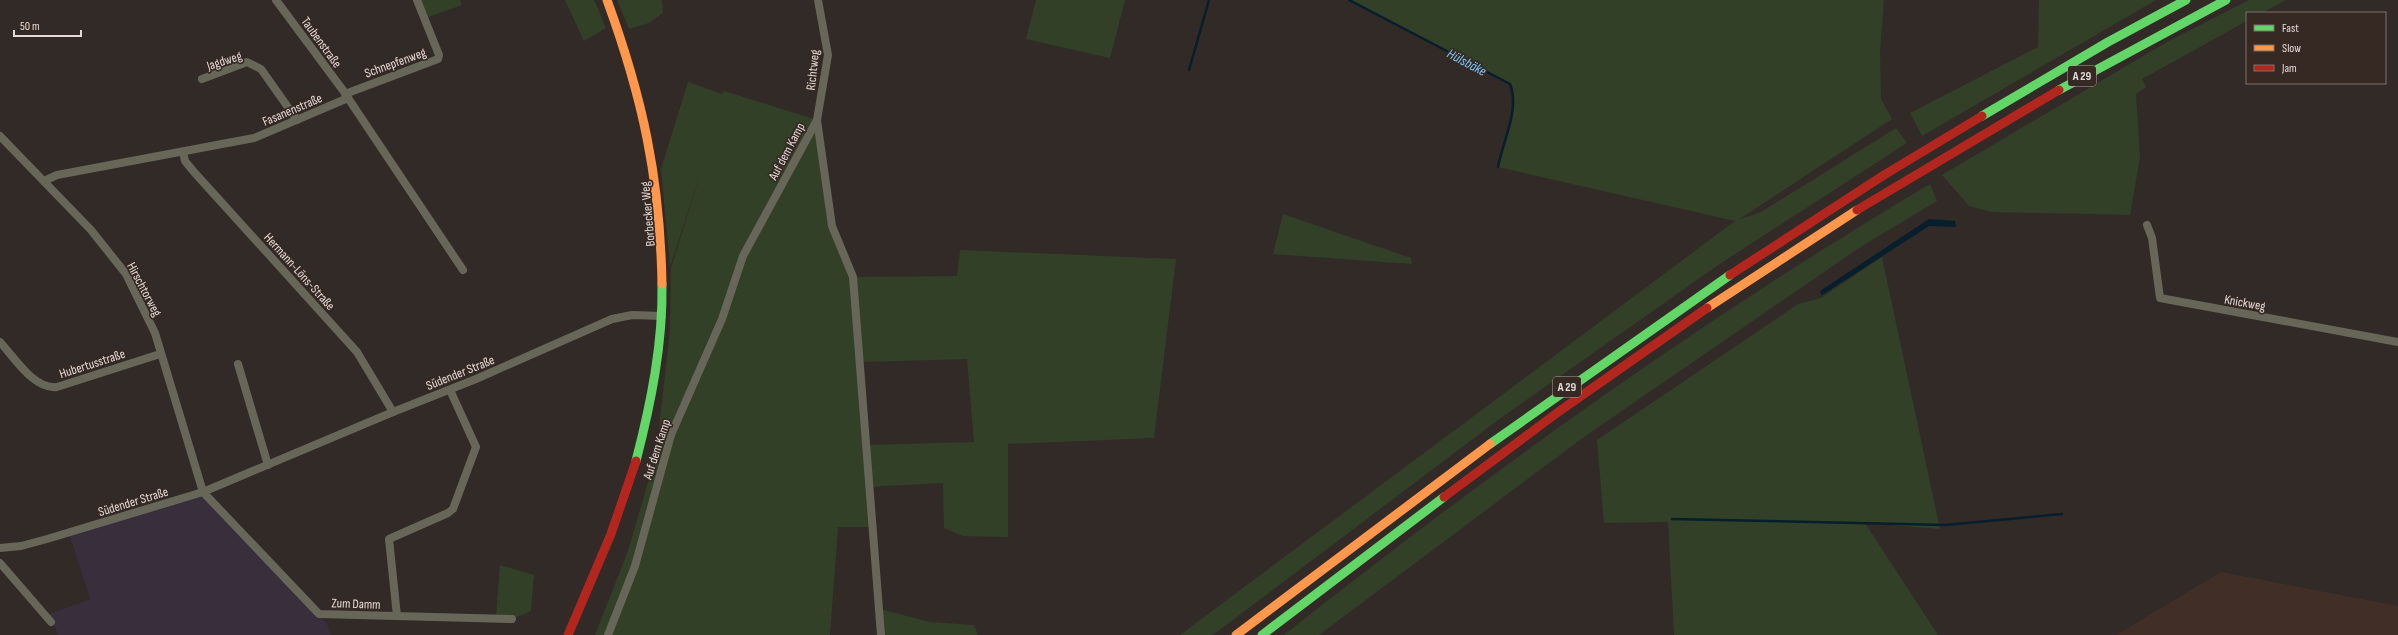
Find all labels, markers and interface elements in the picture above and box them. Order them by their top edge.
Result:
scale bar [14,12,81,38]
legend [2246,12,2386,84]
street label: Taubenstraße [297,14,345,71]
text: 50 m [20,19,40,34]
text: Fast [2282,21,2299,36]
text: Slow [2282,41,2301,56]
street label: Schnepfenweg [362,44,428,81]
water label: Hülsbäke [1444,45,1490,80]
street label: Jagdweg [204,48,244,74]
street label: Richtweg [803,49,823,91]
text: Jam [2281,61,2297,76]
road number: A 29 [2068,66,2096,86]
street label: Fasanenstraße [260,90,325,130]
street label: Auf dem Kamp [765,120,809,184]
street label: Borbecker Weg [637,181,659,247]
street label: Hermann-Löns-Straße [260,230,338,314]
street label: Hirschtorweg [123,260,165,319]
street label: Knickweg [2223,291,2267,314]
street label: Hubertusstraße [57,346,127,382]
street label: Südender Straße [424,352,497,394]
road number: A 29 [1553,377,1581,397]
street label: Auf dem Kamp [639,417,674,482]
street label: Südender Straße [96,484,170,520]
street label: Zum Damm [331,595,381,613]

